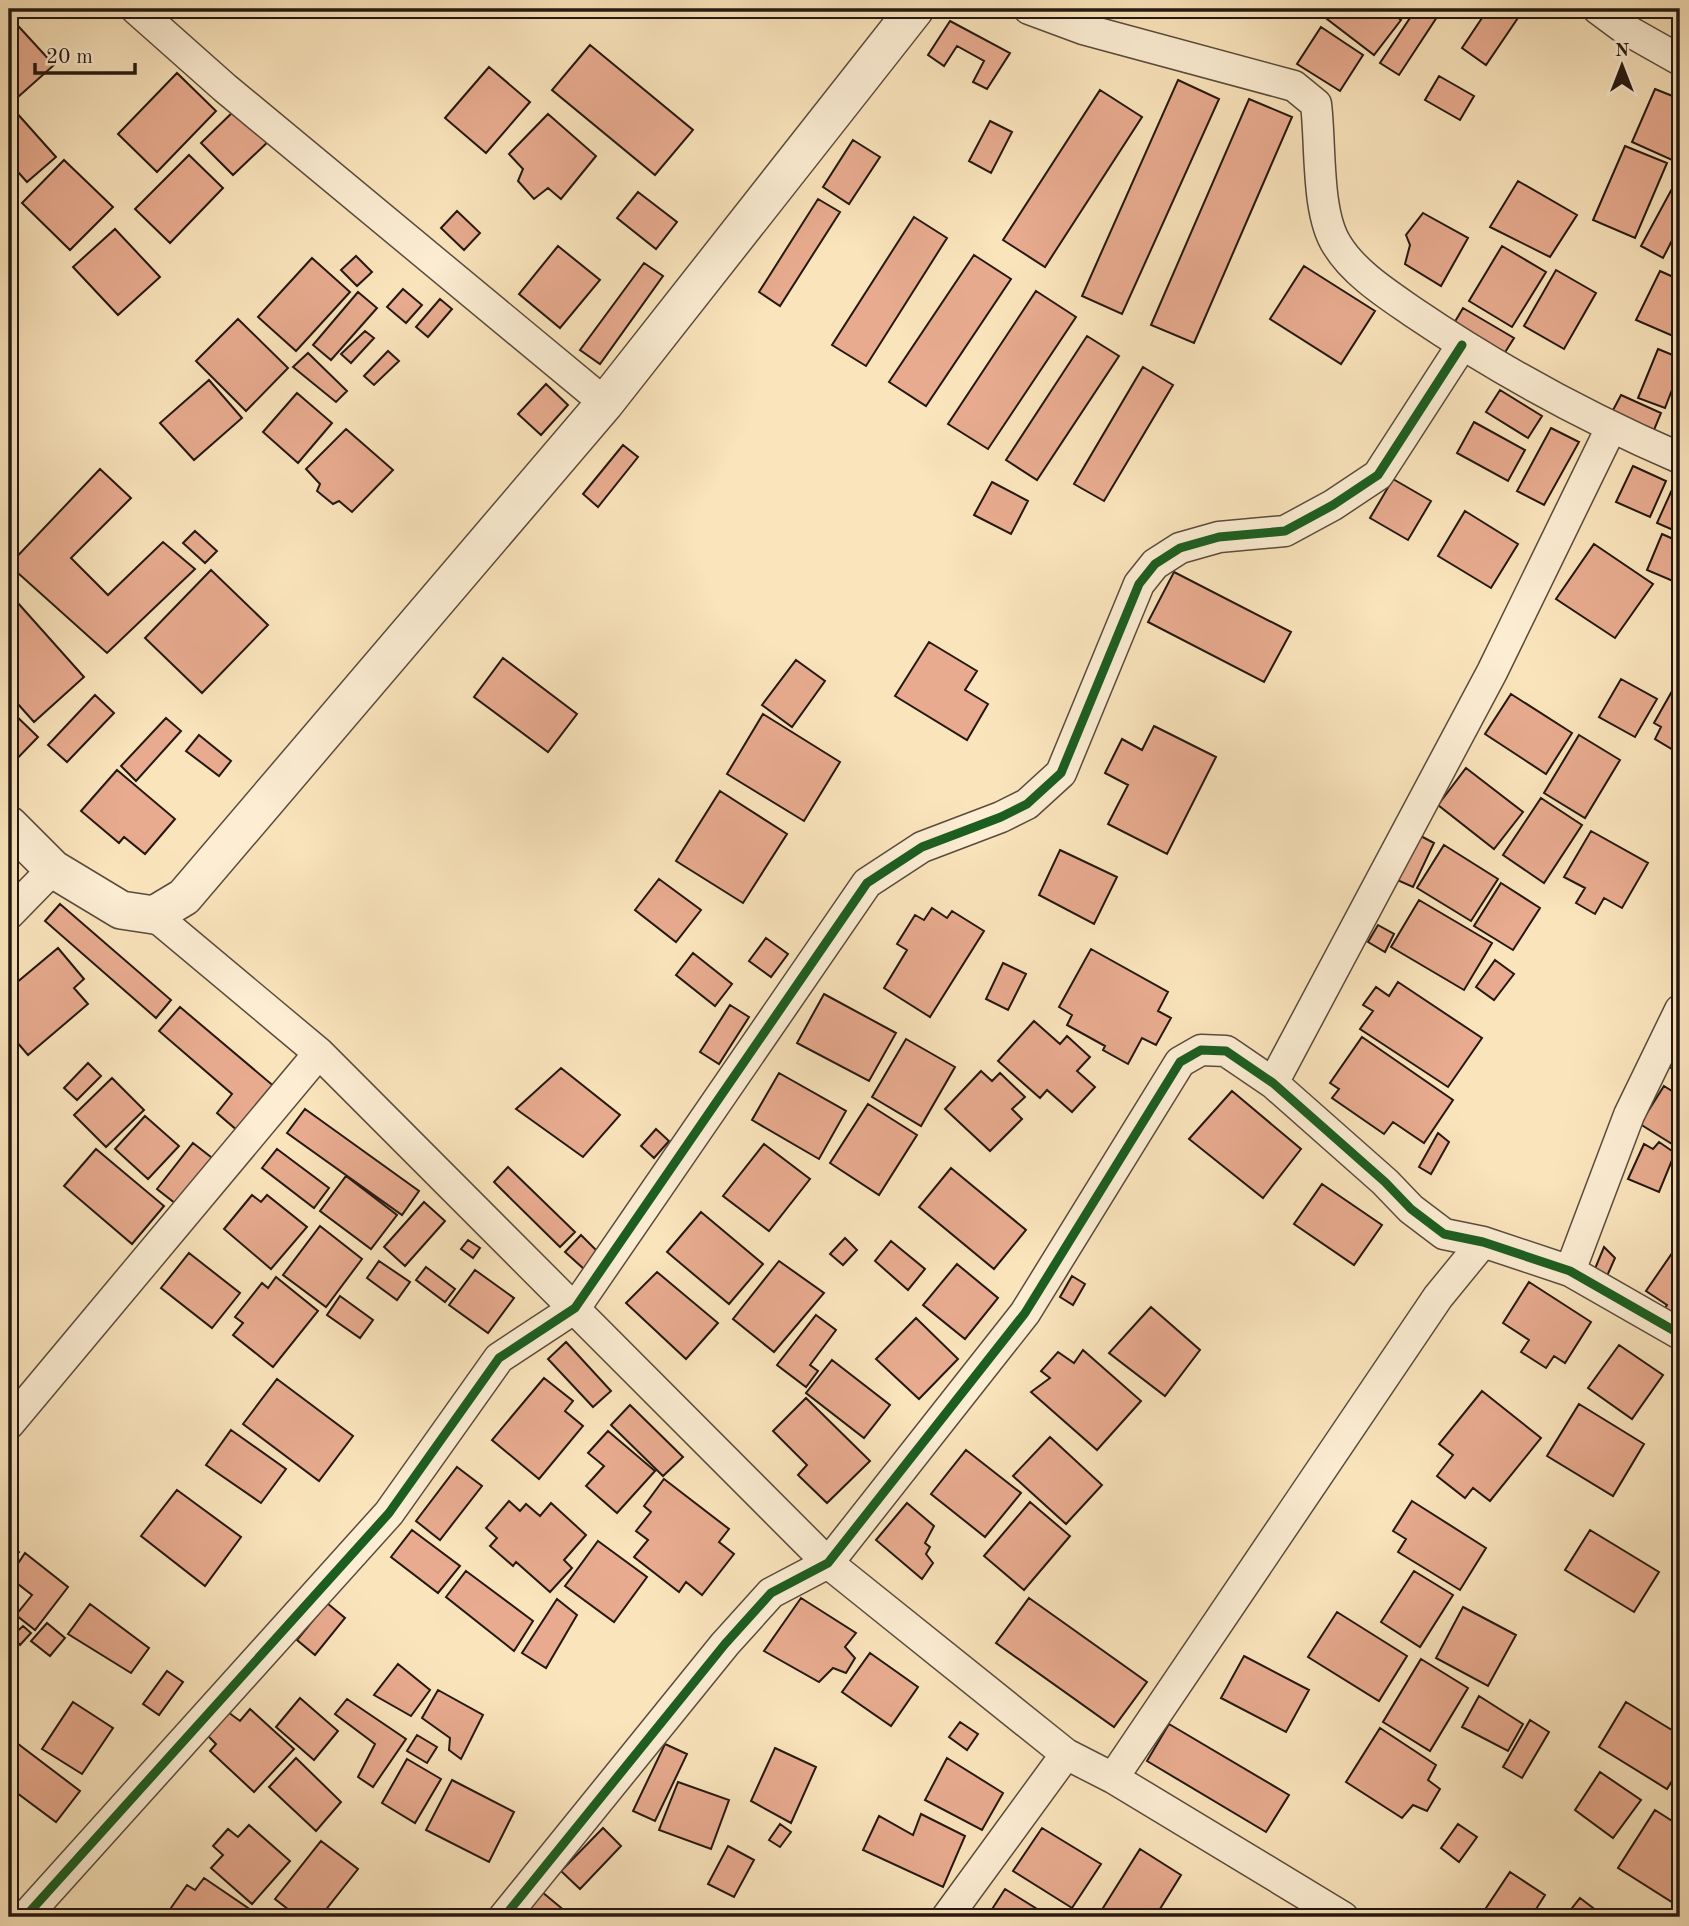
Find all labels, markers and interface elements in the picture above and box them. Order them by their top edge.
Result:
scale bar [35,32,135,76]
north arrow [1588,32,1658,102]
text: N [1615,42,1630,61]
text: 20 m [46,47,93,68]

